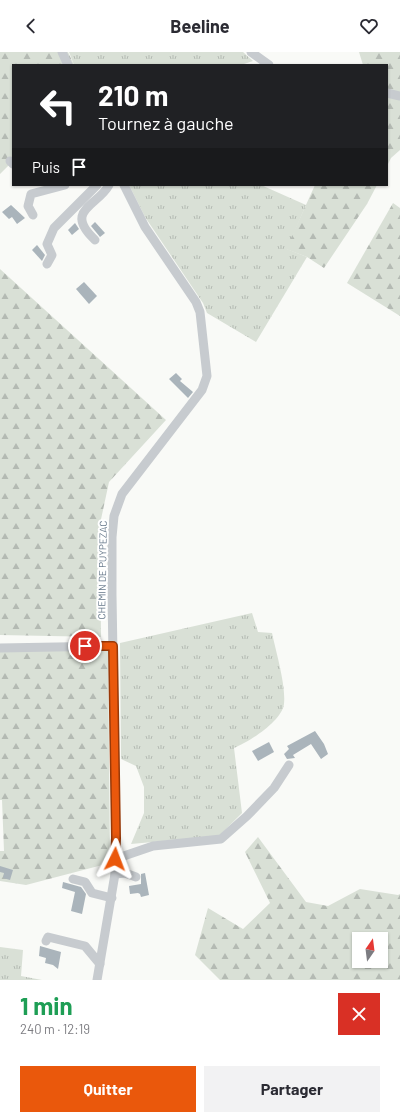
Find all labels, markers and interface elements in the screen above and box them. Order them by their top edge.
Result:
icon: back [20,15,42,37]
text: Beeline [170,15,230,37]
icon: heart [358,15,380,37]
text: 210 m [98,78,168,112]
icon: left [32,80,84,132]
text: Tournez à gauche [98,112,234,134]
icon: arrive [68,156,90,178]
text: Puis [32,158,60,176]
street label: CHEMIN DE PUYPEZAC [95,520,109,620]
pin [68,629,102,663]
icon: arrive [74,635,96,657]
position arrow [94,838,136,880]
north arrow [352,932,388,968]
map controls [352,932,388,968]
text: 1 min [20,991,73,1020]
button: close [338,993,380,1035]
text: 240 m · 12:19 [20,1021,90,1037]
button: Quitter [20,1066,196,1112]
button: Partager [204,1066,380,1112]

